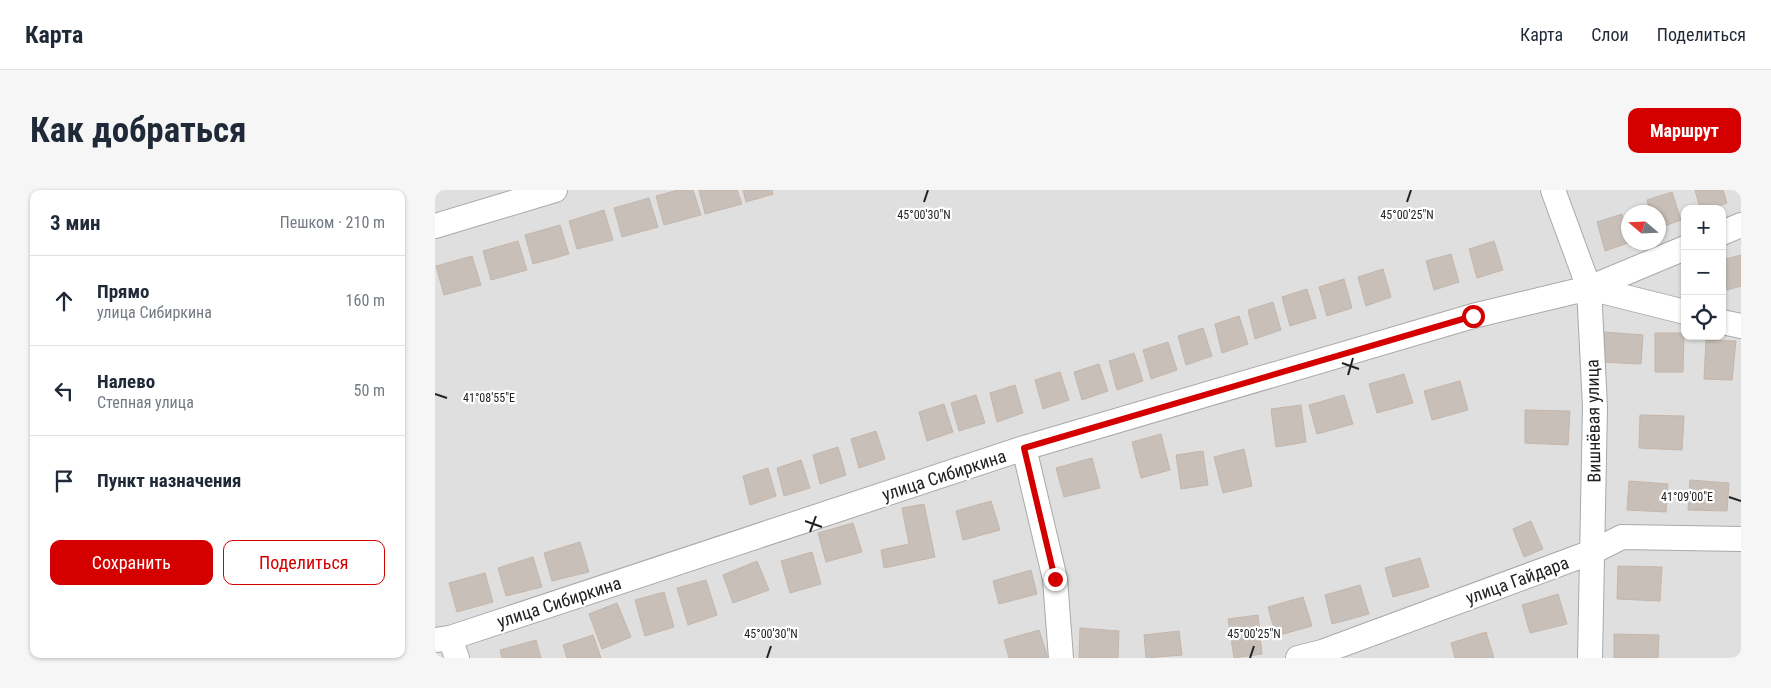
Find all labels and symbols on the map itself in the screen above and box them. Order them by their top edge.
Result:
north arrow [1621,205,1666,250]
text: 45°00'30"N [897,208,951,222]
text: 45°00'25"N [1380,208,1434,222]
route start [1462,305,1485,328]
street label: Вишнёвая улица [1581,359,1605,483]
text: 41°08'55"E [463,391,515,405]
street label: улица Сибиркина [879,445,1009,505]
text: 41°09'00"E [1661,490,1713,504]
street label: улица Гайдара [1463,552,1571,608]
route end [1044,568,1067,591]
street label: улица Сибиркина [494,572,624,632]
text: 45°00'30"N [744,627,798,641]
text: 45°00'25"N [1227,627,1281,641]

